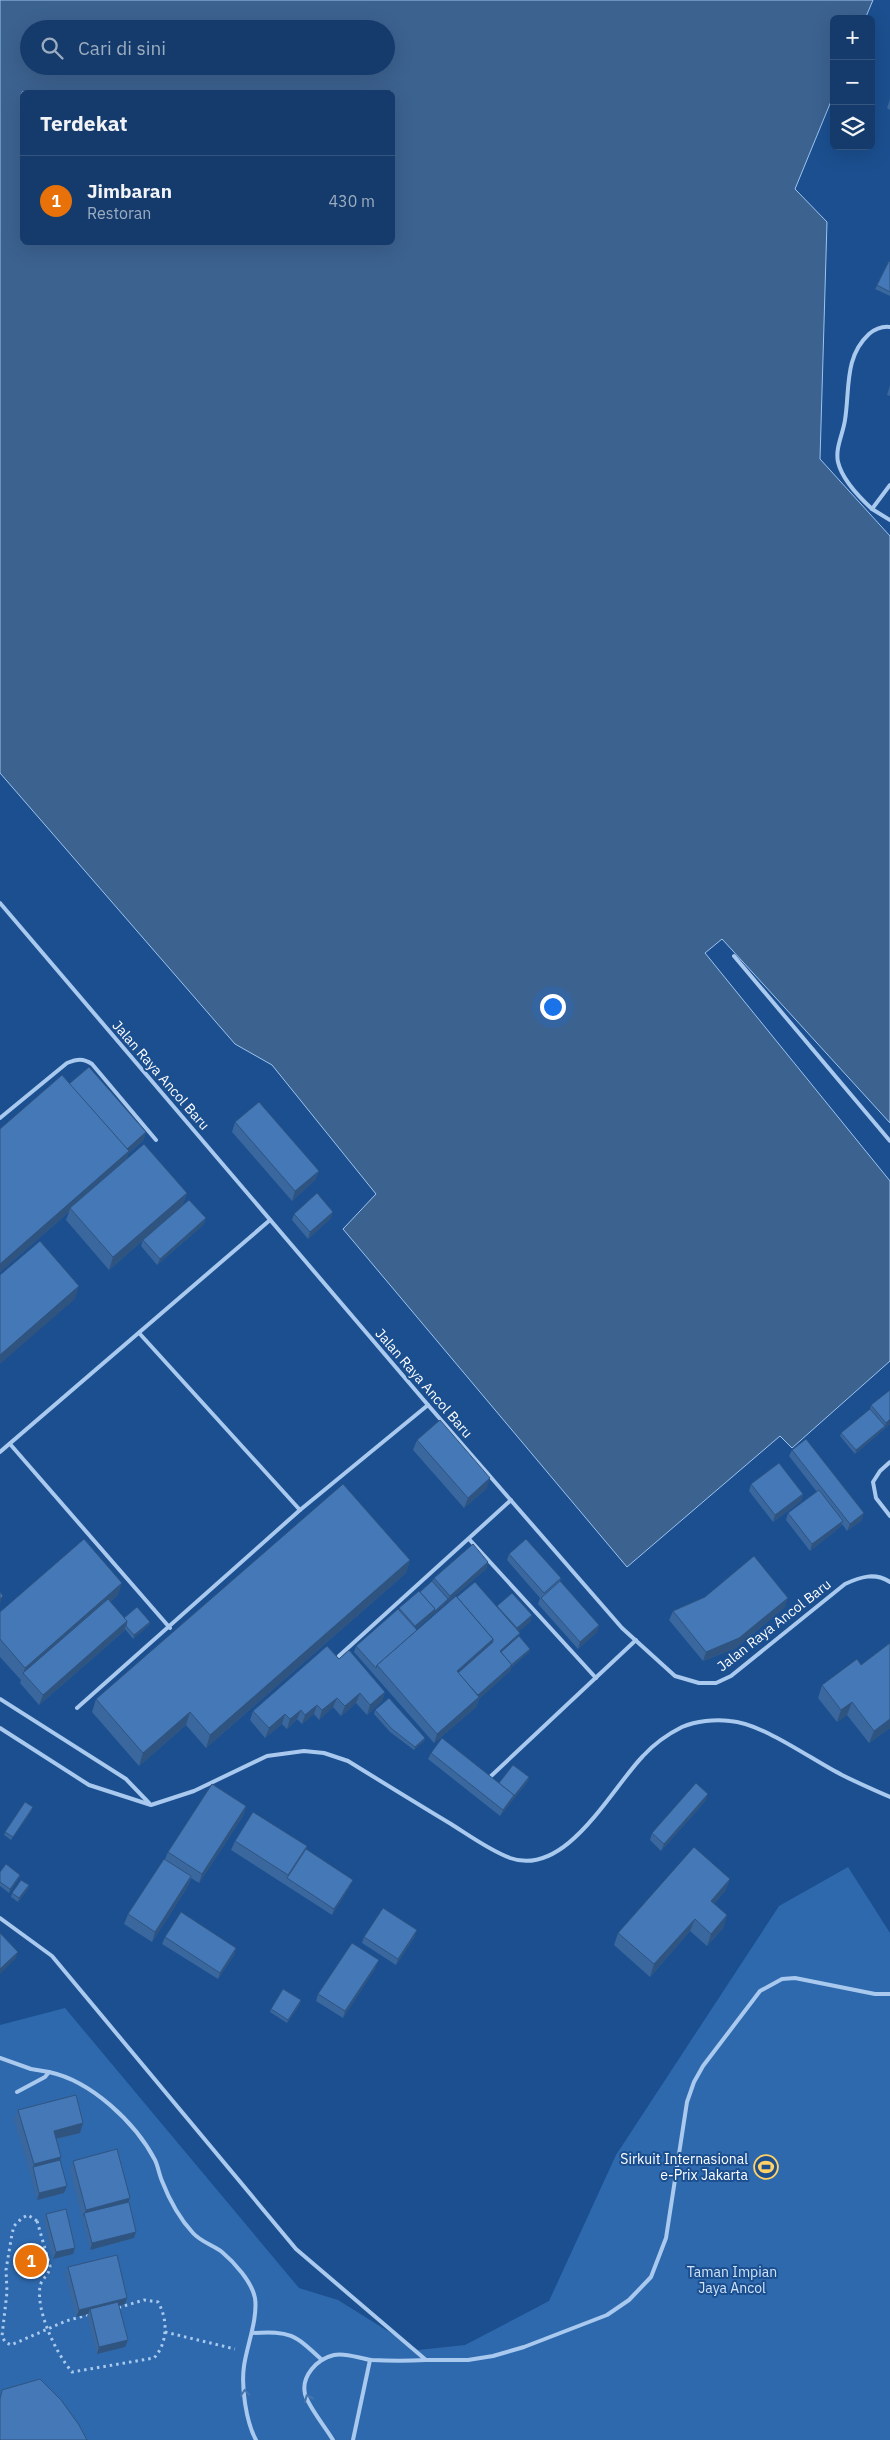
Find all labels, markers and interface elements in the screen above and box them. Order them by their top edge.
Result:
map controls [830,15,875,150]
button: + [830,15,875,60]
search box [20,20,395,75]
icon: search [38,34,66,62]
text: Cari di sini [78,36,166,60]
button: − [830,60,875,105]
button: layers [830,105,875,150]
text: Terdekat [40,109,128,137]
text: Jimbaran [87,179,172,203]
text: 1 [51,191,61,211]
text: 430 m [328,191,375,211]
text: Restoran [87,203,151,223]
your location [540,994,566,1020]
street label: Jalan Raya Ancol Baru [108,1016,214,1134]
street label: Jalan Raya Ancol Baru [371,1324,477,1442]
street label: Jalan Raya Ancol Baru [713,1575,835,1675]
place label: Sirkuit Internasional e-Prix Jakarta [620,2150,749,2184]
sports icon: Sirkuit Internasional e-Prix Jakarta [753,2154,779,2180]
pin: 1 [15,2242,47,2280]
park label: Taman Impian Jaya Ancol [687,2263,777,2297]
one-way arrow [240,2389,251,2397]
one-way arrow [305,2395,315,2404]

